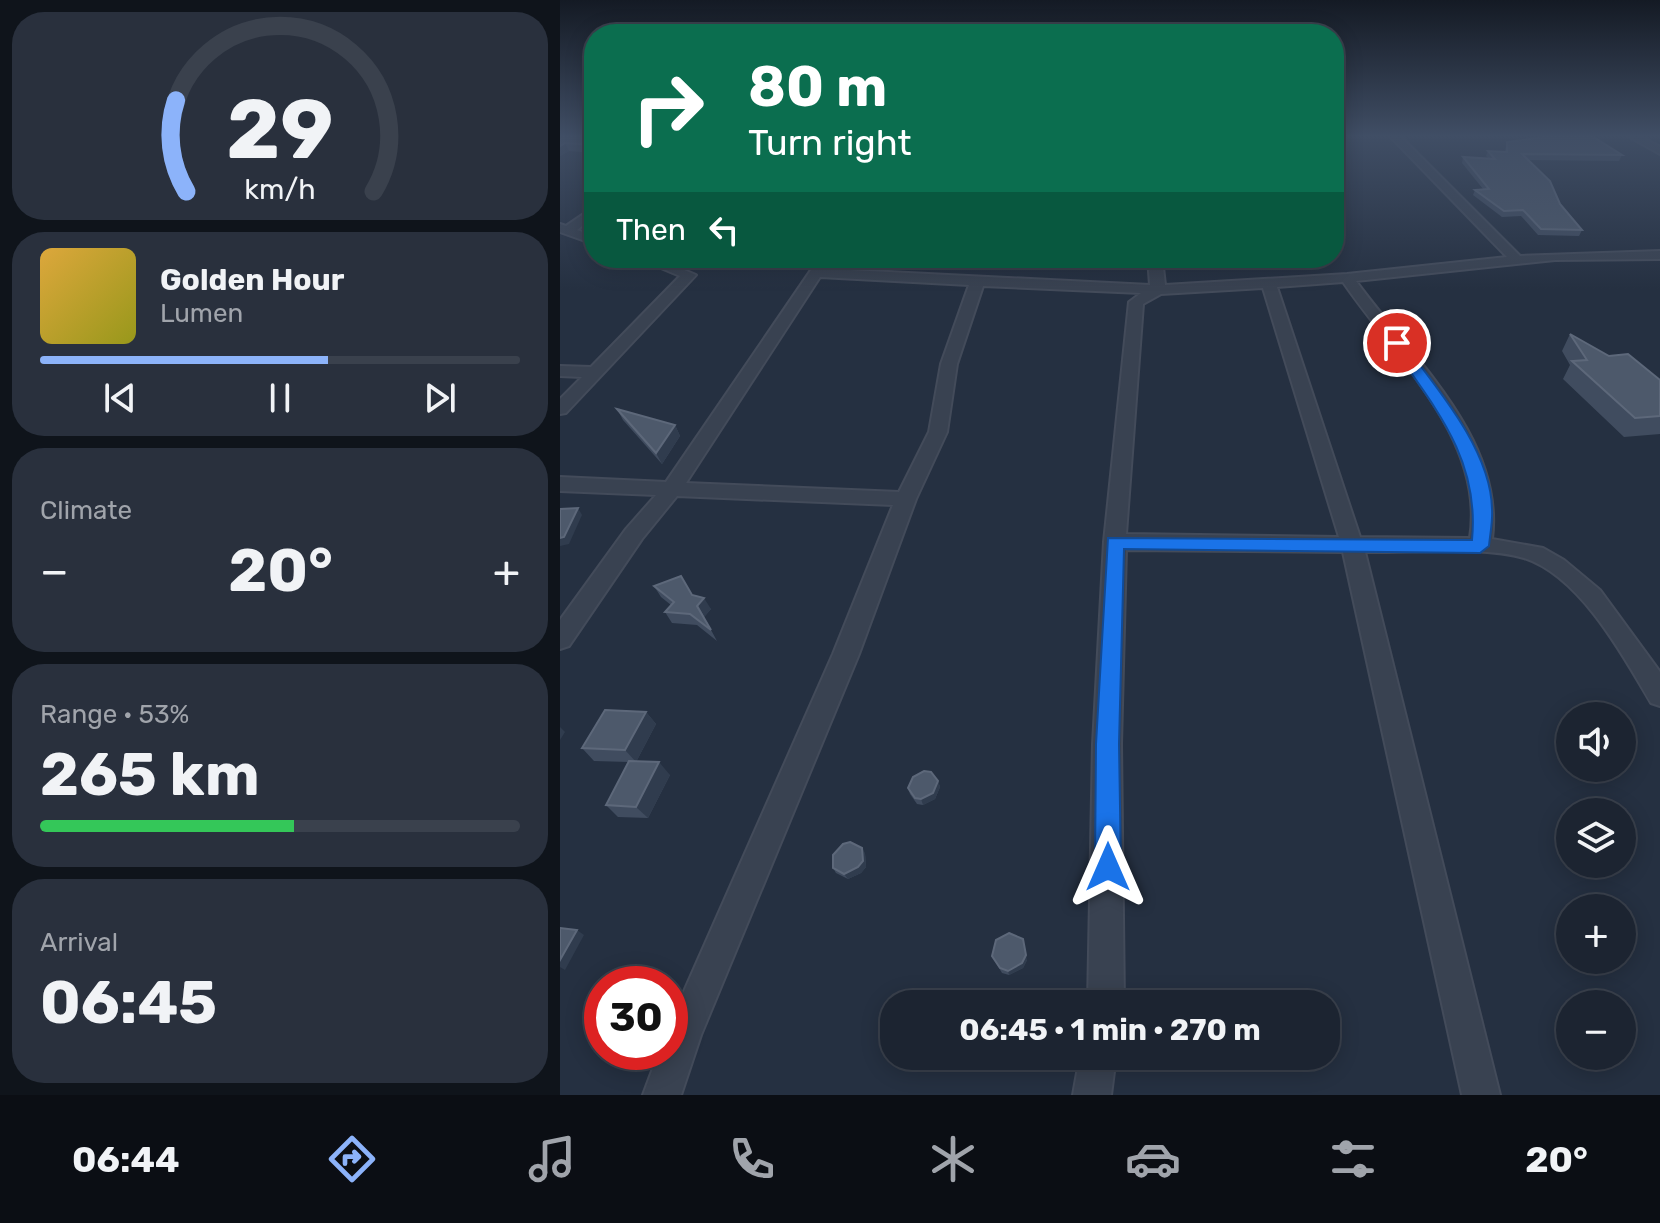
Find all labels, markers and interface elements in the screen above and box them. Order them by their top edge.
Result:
text: 80 m [748,54,887,120]
icon: right [616,56,720,160]
text: 29 [226,80,334,179]
text: Turn right [748,121,912,164]
text: km/h [244,172,316,206]
icon: left [702,208,746,252]
text: Then [616,212,686,248]
text: Golden Hour [160,262,344,298]
text: Lumen [160,298,243,329]
pin [1363,309,1431,377]
icon: arrive [1375,321,1419,365]
icon: previous [98,376,142,420]
icon: pause [258,376,302,420]
icon: next [418,376,462,420]
text: Climate [40,495,132,526]
text: 20° [228,535,333,606]
text: − [40,545,69,597]
text: + [493,545,520,597]
text: Range · 53% [40,699,189,730]
map controls [1556,702,1636,1070]
button: sound [1556,702,1636,782]
text: 265 km [40,739,260,810]
button: layers [1556,798,1636,878]
position arrow [1066,825,1150,909]
button: + [1556,894,1636,974]
text: Arrival [40,927,118,958]
speed limit sign: 30 [584,966,688,1070]
text: 06:45 [40,967,217,1038]
button: − [1556,990,1636,1070]
text: 06:45 · 1 min · 270 m [959,1012,1261,1048]
icon: directions [324,1131,380,1187]
icon: music [524,1131,580,1187]
icon: phone [724,1131,780,1187]
icon: climate [925,1131,981,1187]
icon: car [1125,1131,1181,1187]
icon: filters [1325,1131,1381,1187]
text: 06:44 [72,1138,180,1181]
text: 20° [1525,1138,1588,1181]

